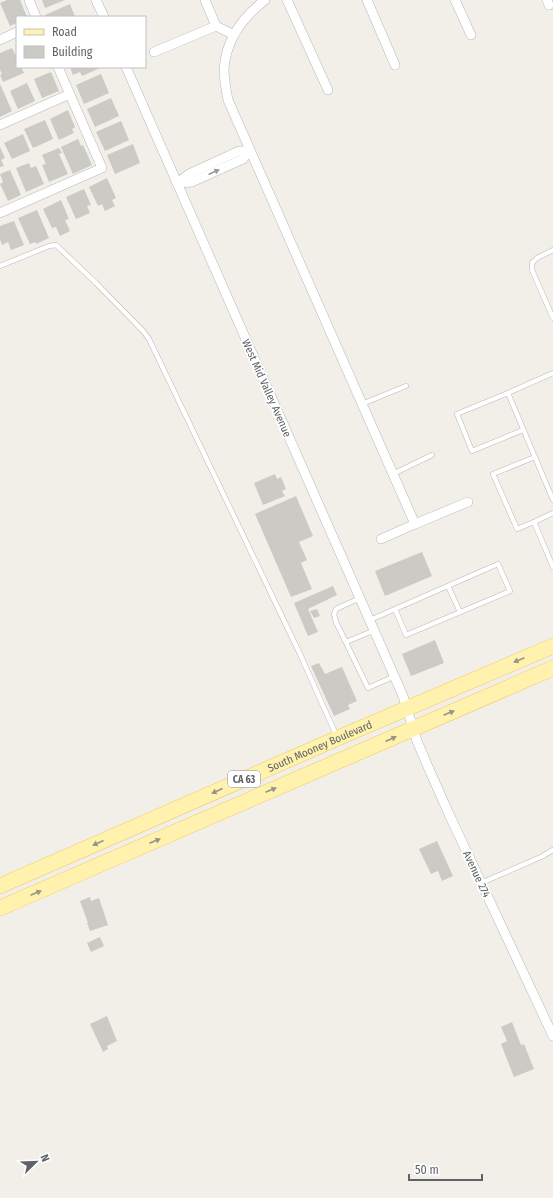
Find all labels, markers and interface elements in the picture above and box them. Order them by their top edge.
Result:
legend [16,16,146,68]
text: Road [52,25,77,39]
text: Building [52,45,93,59]
one-way arrow [208,169,220,175]
street label: West Mid Valley Avenue [239,337,294,439]
one-way arrow [514,657,525,663]
one-way arrow [443,710,454,716]
street label: South Mooney Boulevard [266,718,374,775]
one-way arrow [385,735,397,741]
road number: CA 63 [228,771,260,787]
one-way arrow [266,787,278,793]
one-way arrow [212,788,223,794]
one-way arrow [150,838,161,844]
one-way arrow [92,841,104,847]
street label: Avenue 274 [460,849,493,900]
one-way arrow [30,889,42,895]
north arrow [16,1142,56,1182]
text: N [37,1153,52,1164]
scale bar [409,1156,482,1182]
text: 50 m [415,1163,439,1177]

